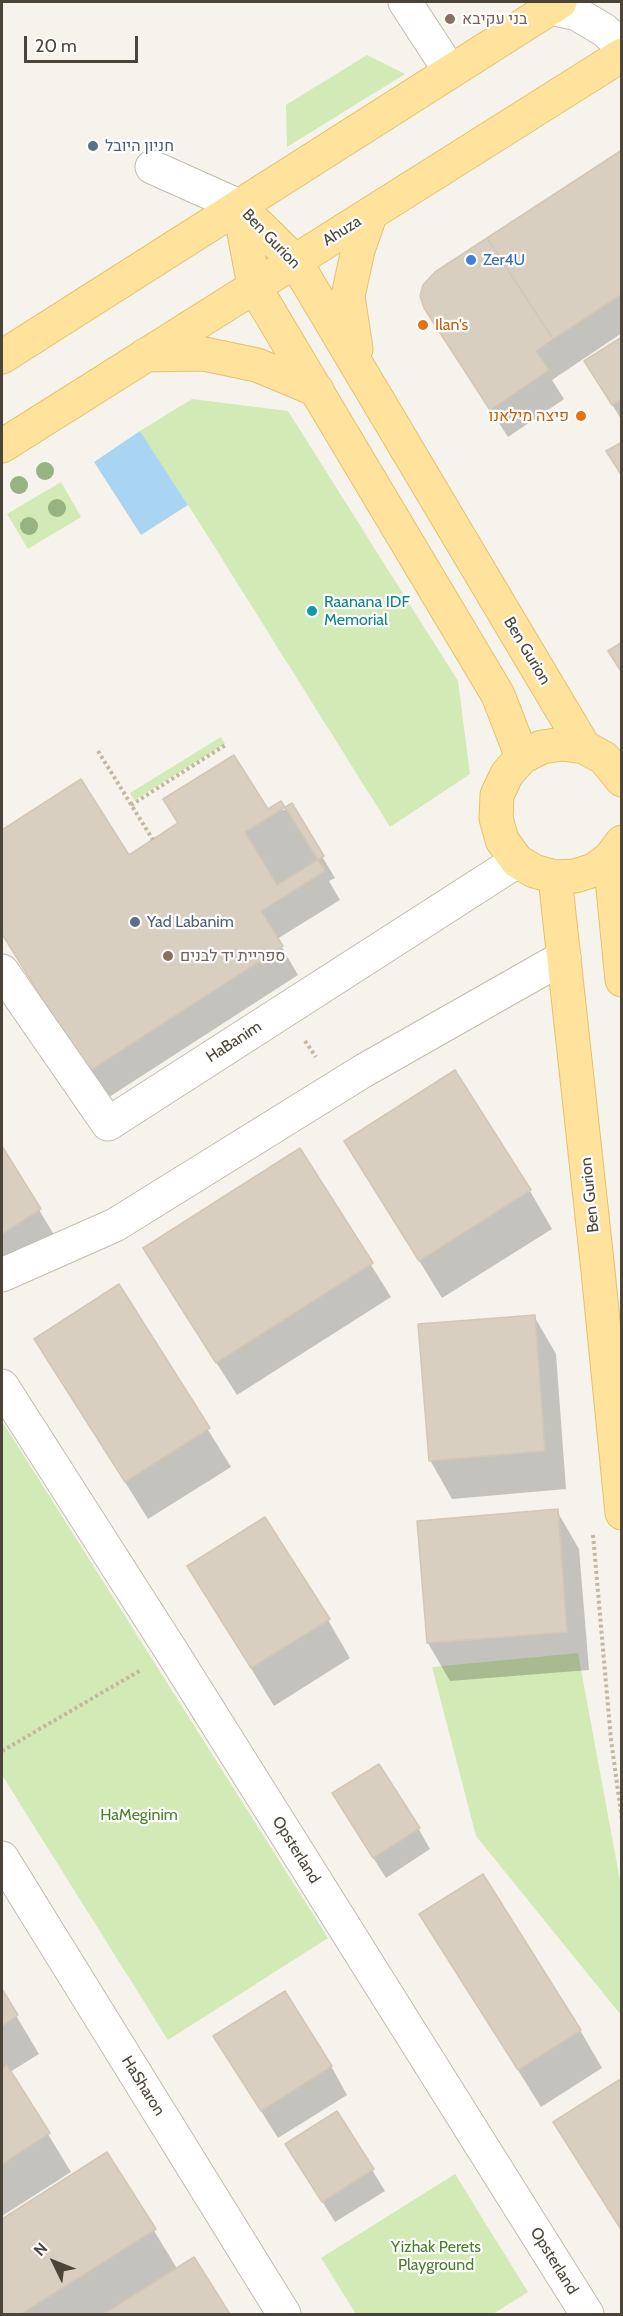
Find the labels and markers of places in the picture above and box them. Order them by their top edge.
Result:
place label: בני עקיבא [462,9,527,29]
marker: בני עקיבא [443,12,457,26]
place label: חניון היובל [105,136,174,156]
marker: חניון היובל [86,139,100,153]
place label: Zer4U [483,250,525,270]
marker: Zer4U [464,253,478,267]
place label: Ilan's [435,315,468,335]
marker: Ilan's [416,318,430,332]
place label: פיצה מילאנו [488,406,569,426]
marker: פיצה מילאנו [574,409,588,423]
place label: Raanana IDF Memorial [324,592,410,630]
marker: Raanana IDF Memorial [305,604,319,618]
place label: Yad Labanim [147,912,234,932]
marker: Yad Labanim [128,915,142,929]
place label: ספריית יד לבנים [180,946,286,966]
marker: ספריית יד לבנים [161,949,175,963]

